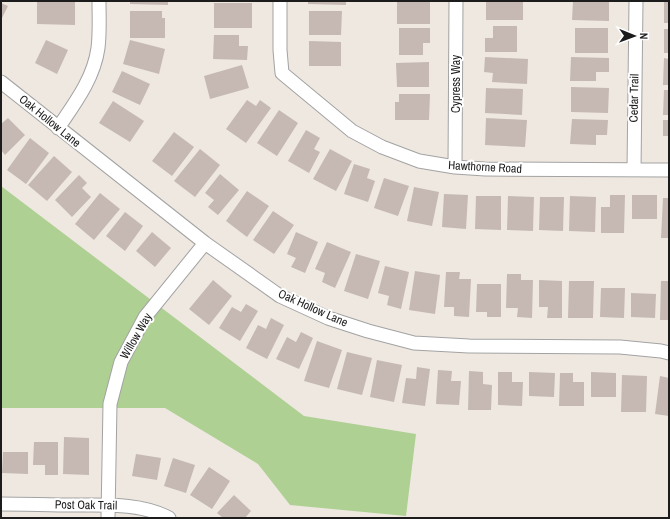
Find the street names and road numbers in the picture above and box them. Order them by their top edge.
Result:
street label: Cypress Way [448,55,464,113]
street label: Cedar Trail [626,74,642,122]
street label: Oak Hollow Lane [16,91,84,151]
street label: Hawthorne Road [448,157,522,177]
street label: Oak Hollow Lane [276,285,350,331]
street label: Willow Way [116,310,156,362]
street label: Post Oak Trail [55,496,117,514]

